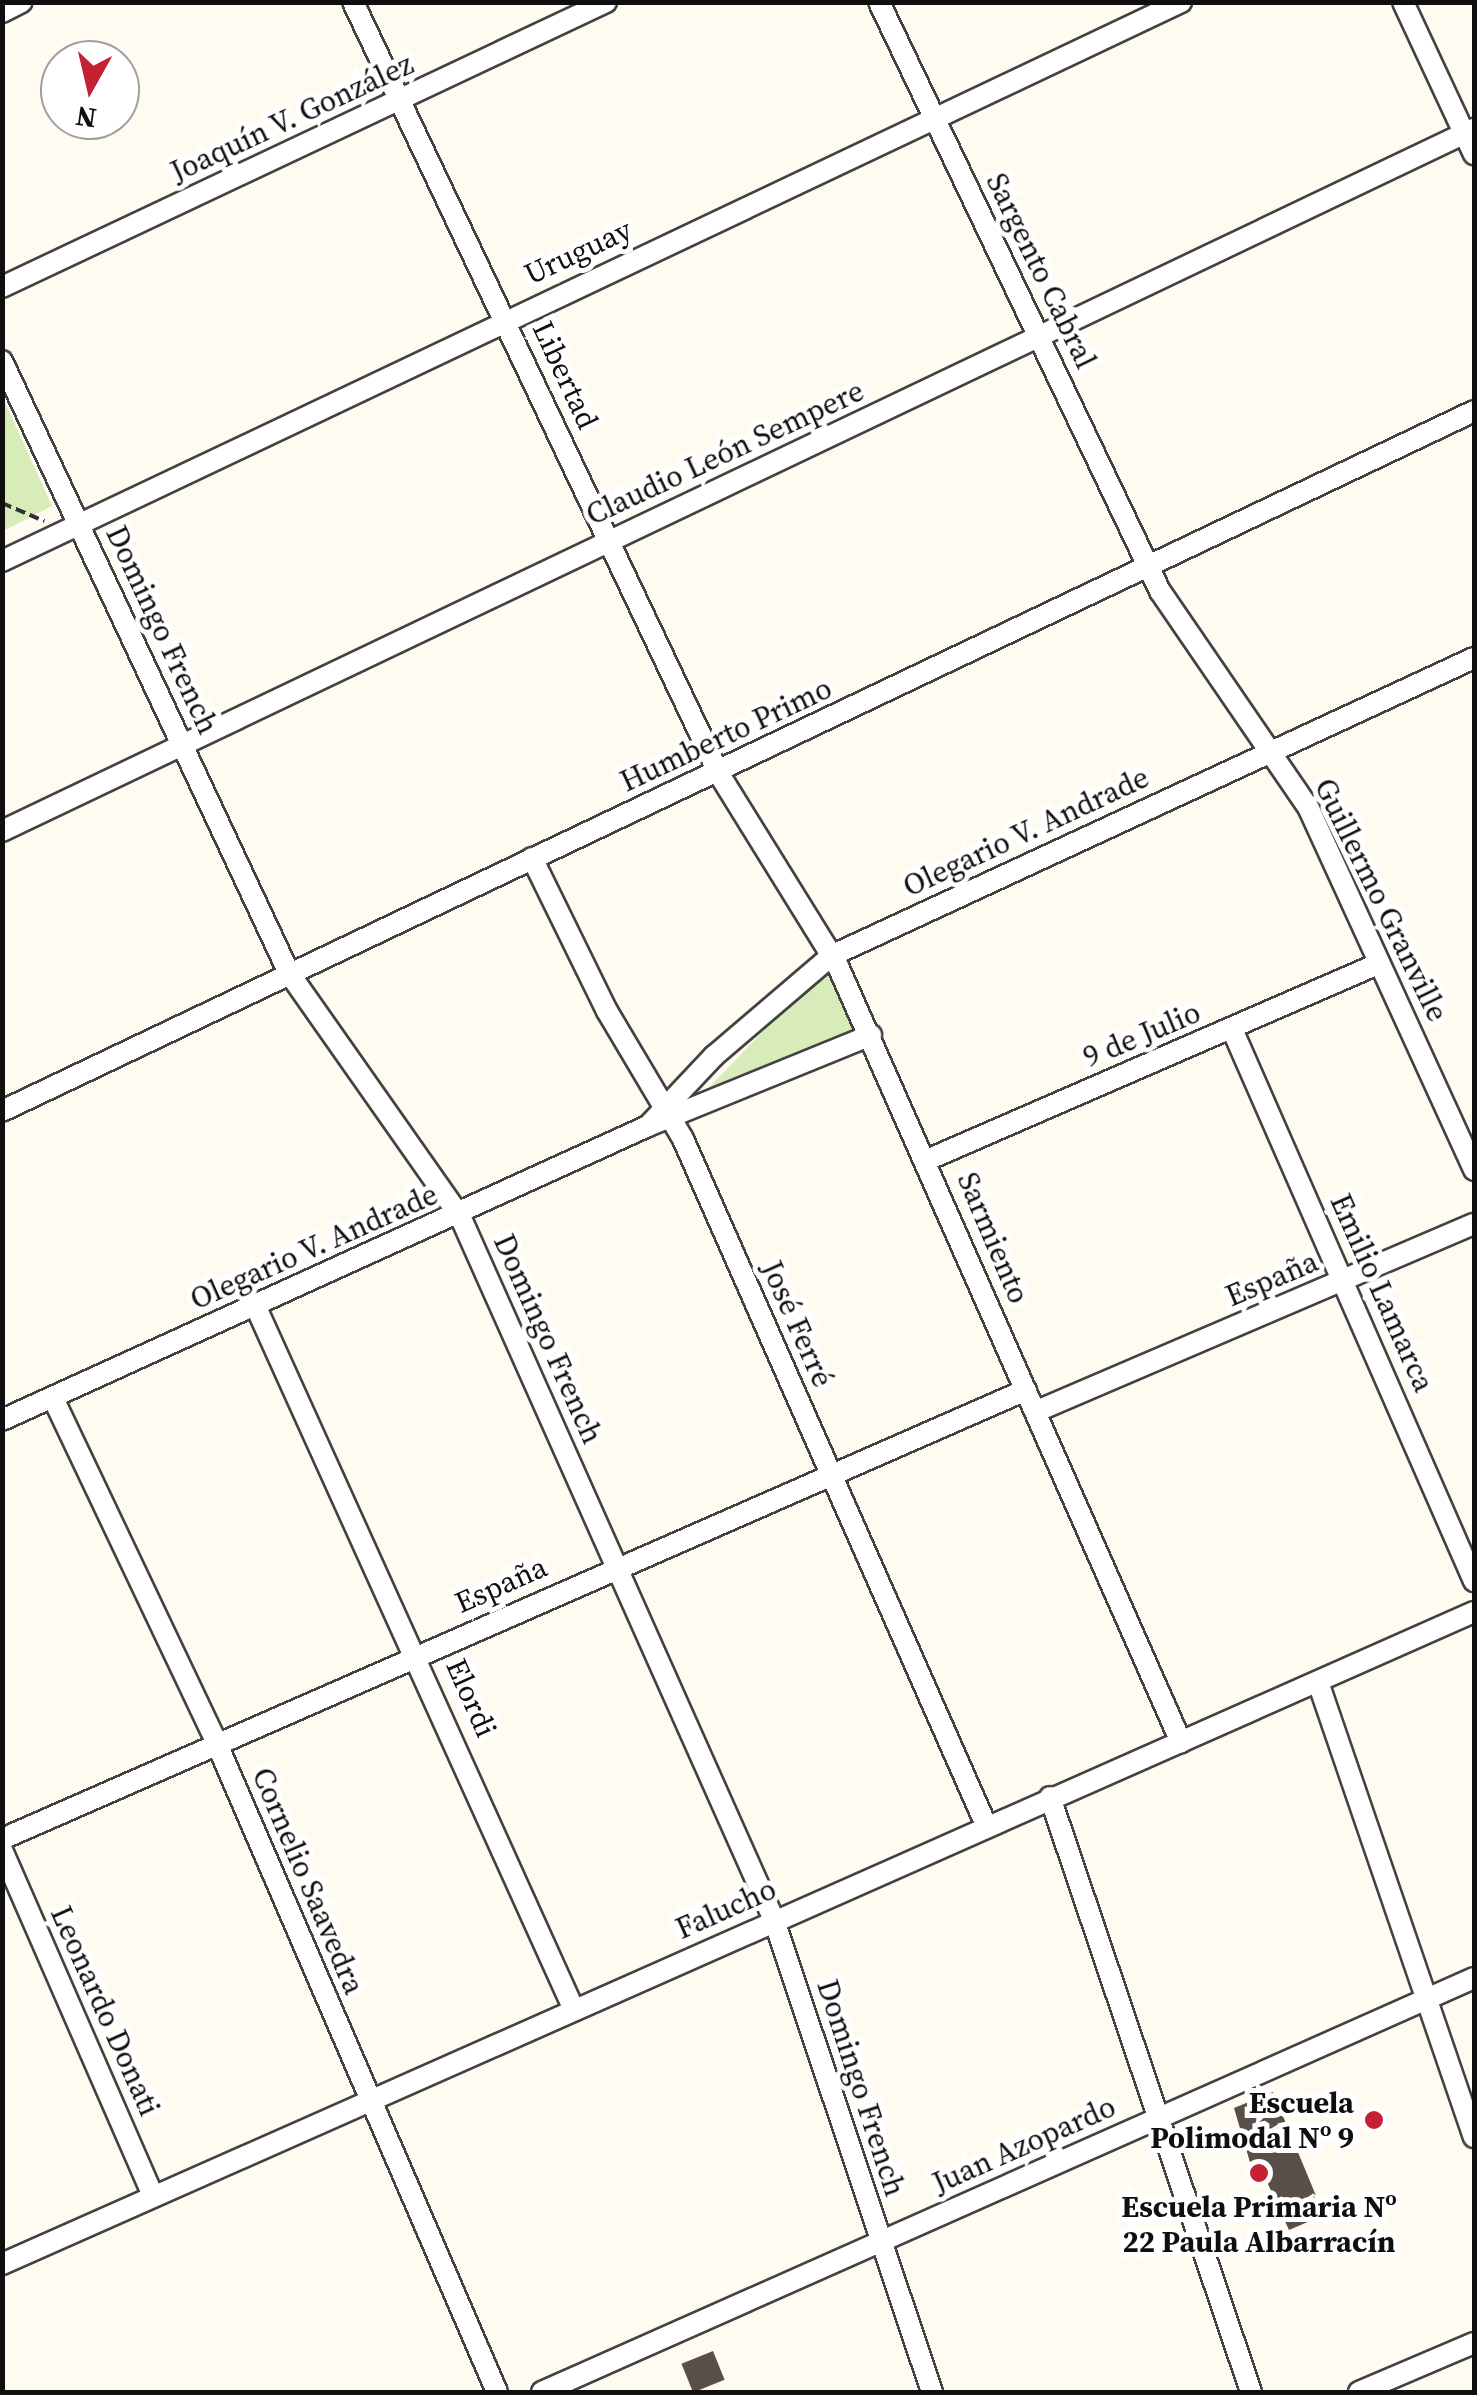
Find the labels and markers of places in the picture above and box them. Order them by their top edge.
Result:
place label: Escuela Polimodal Nº 9 [1150,2085,1354,2156]
marker: Escuela Polimodal Nº 9 [1363,2109,1385,2131]
marker: Escuela Primaria Nº 22 Paula Albarracín [1248,2162,1270,2184]
place label: Escuela Primaria Nº 22 Paula Albarracín [1121,2189,1397,2260]

